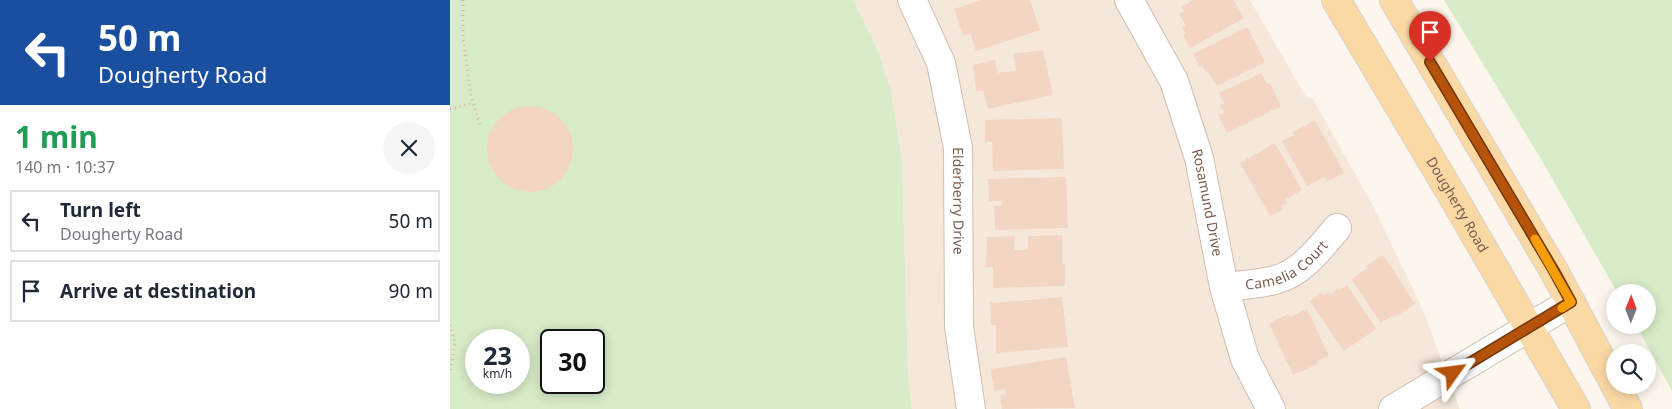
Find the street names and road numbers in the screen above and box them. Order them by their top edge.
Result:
street label: Rosamund Drive [1188,146,1228,258]
street label: Elderberry Drive [949,147,969,255]
street label: Dougherty Road [1422,153,1493,256]
street label: Camelia Court [1244,236,1332,294]

